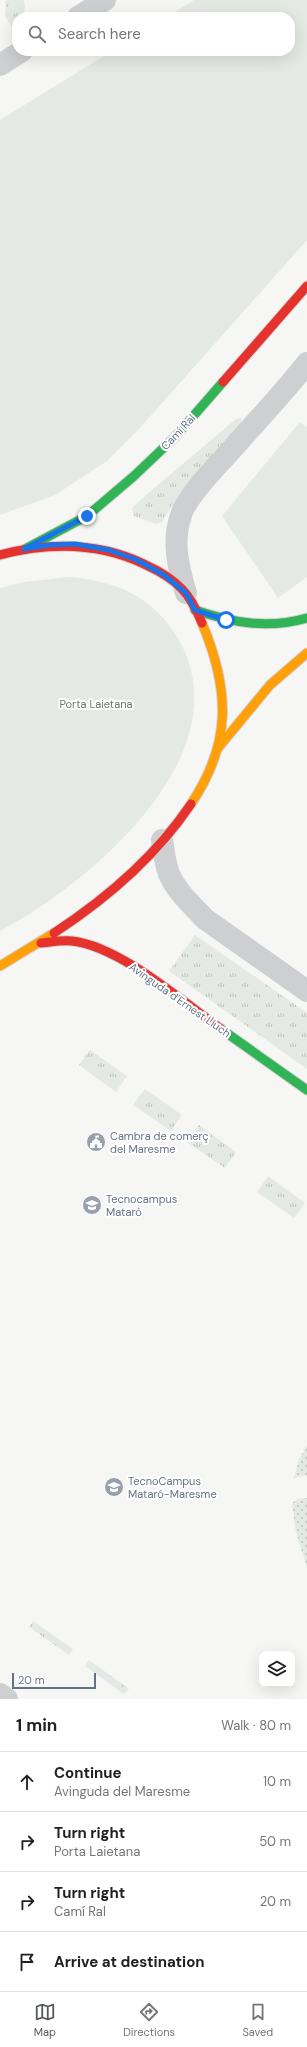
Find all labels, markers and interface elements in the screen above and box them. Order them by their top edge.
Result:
search box [12,12,295,56]
icon: search [26,23,48,45]
text: Search here [58,24,141,44]
street label: Camí Ral [158,411,198,453]
route end [78,507,96,525]
route start [217,611,235,629]
park label: Porta Laietana [60,697,132,711]
street label: Avinguda d'Ernest Lluch [126,960,234,1040]
place label: Cambra de comerç del Maresme [110,1129,209,1156]
public building icon: Cambra de comerç del Maresme [85,1131,107,1153]
place label: Tecnocampus Mataró [106,1192,177,1219]
school or university icon: Tecnocampus Mataró [81,1194,103,1216]
place label: TecnoCampus Mataró-Maresme [128,1474,217,1501]
school or university icon: TecnoCampus Mataró-Maresme [103,1476,125,1498]
map controls [259,1651,295,1687]
button: layers [259,1651,295,1687]
scale bar [12,1671,96,1690]
text: 20 m [18,1673,44,1687]
text: 1 min [16,1714,57,1736]
text: Walk · 80 m [221,1717,291,1734]
text: Continue [54,1763,122,1783]
icon: ahead [16,1771,38,1793]
text: 10 m [263,1773,291,1790]
text: Avinguda del Maresme [54,1783,190,1800]
text: Turn right [54,1823,125,1843]
icon: right [16,1831,38,1853]
text: 50 m [259,1833,291,1850]
text: Porta Laietana [54,1843,140,1860]
text: Turn right [54,1883,125,1903]
icon: right [16,1891,38,1913]
text: 20 m [260,1893,291,1910]
text: Camí Ral [54,1903,106,1920]
icon: arrive [16,1951,38,1973]
text: Arrive at destination [54,1952,205,1972]
tab: Map [34,2001,56,2039]
tab: Directions [123,2001,175,2039]
tab: Saved [242,2001,273,2039]

